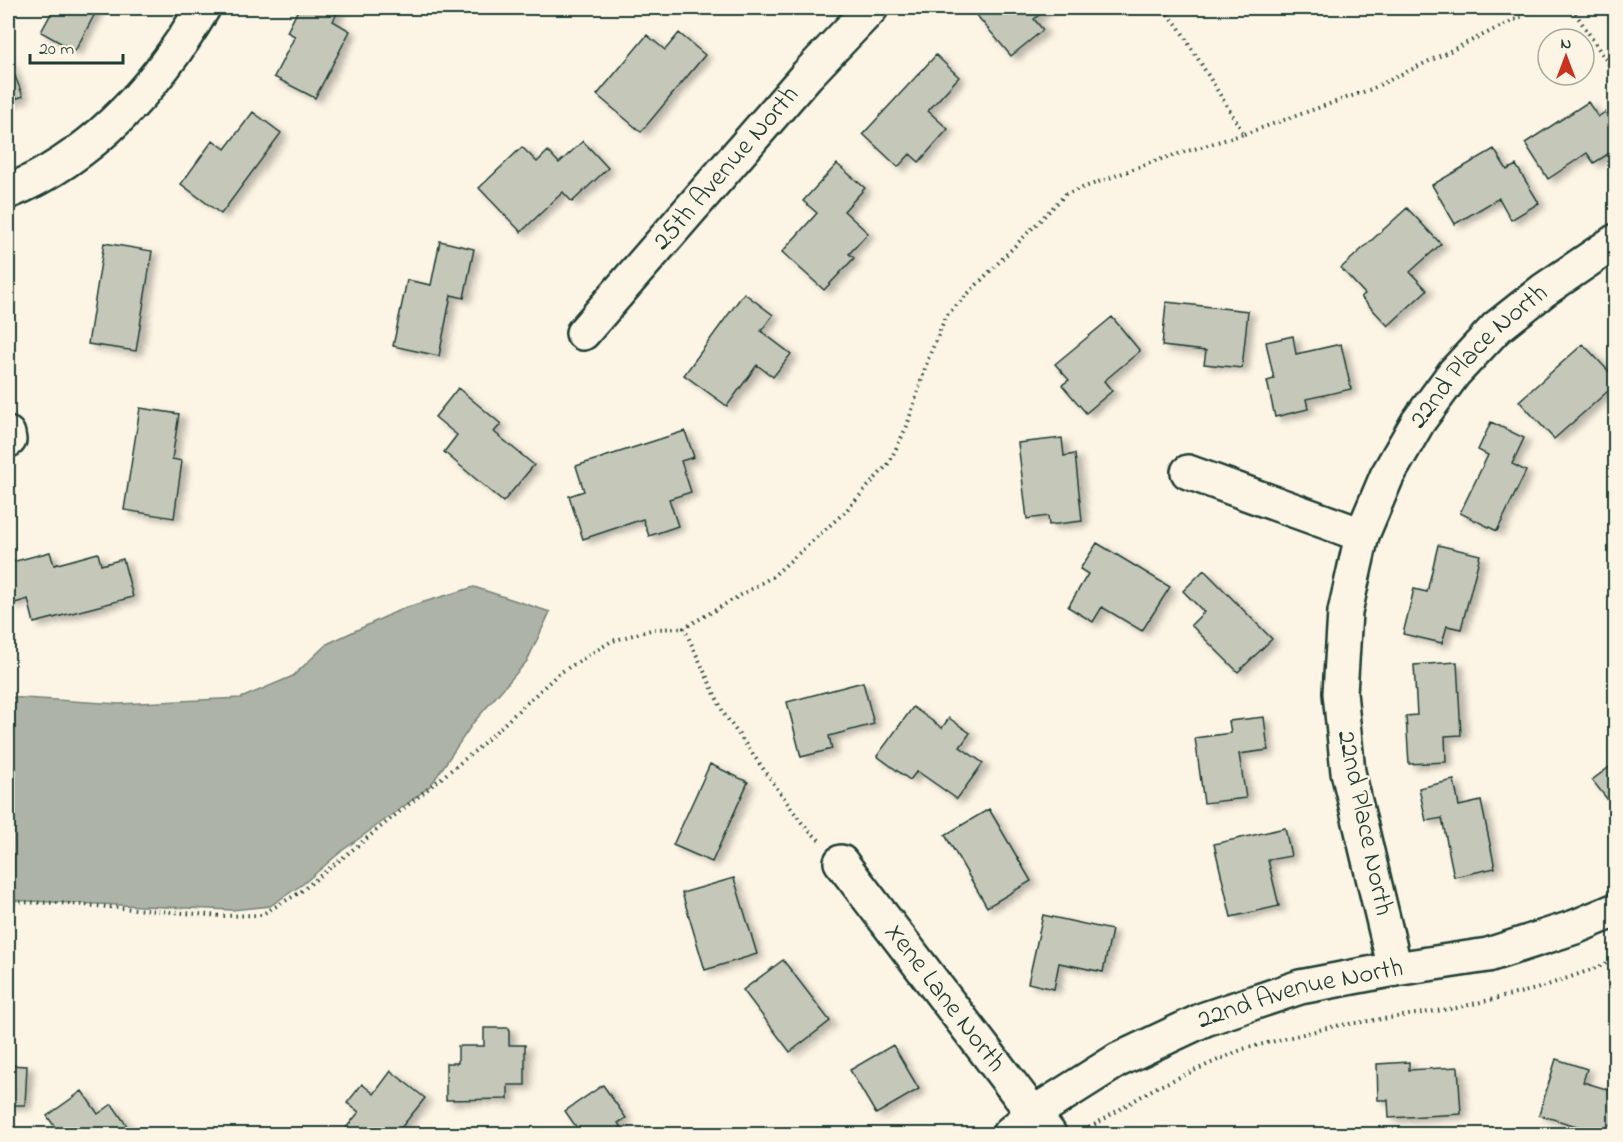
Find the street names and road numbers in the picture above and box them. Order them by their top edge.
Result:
street label: 25th Avenue North [643,77,809,260]
street label: 22nd Place North [1400,274,1556,437]
street label: 22nd Place North [1325,727,1403,919]
street label: Xene Lane North [875,915,1015,1081]
street label: 22nd Avenue North [1190,949,1406,1040]

